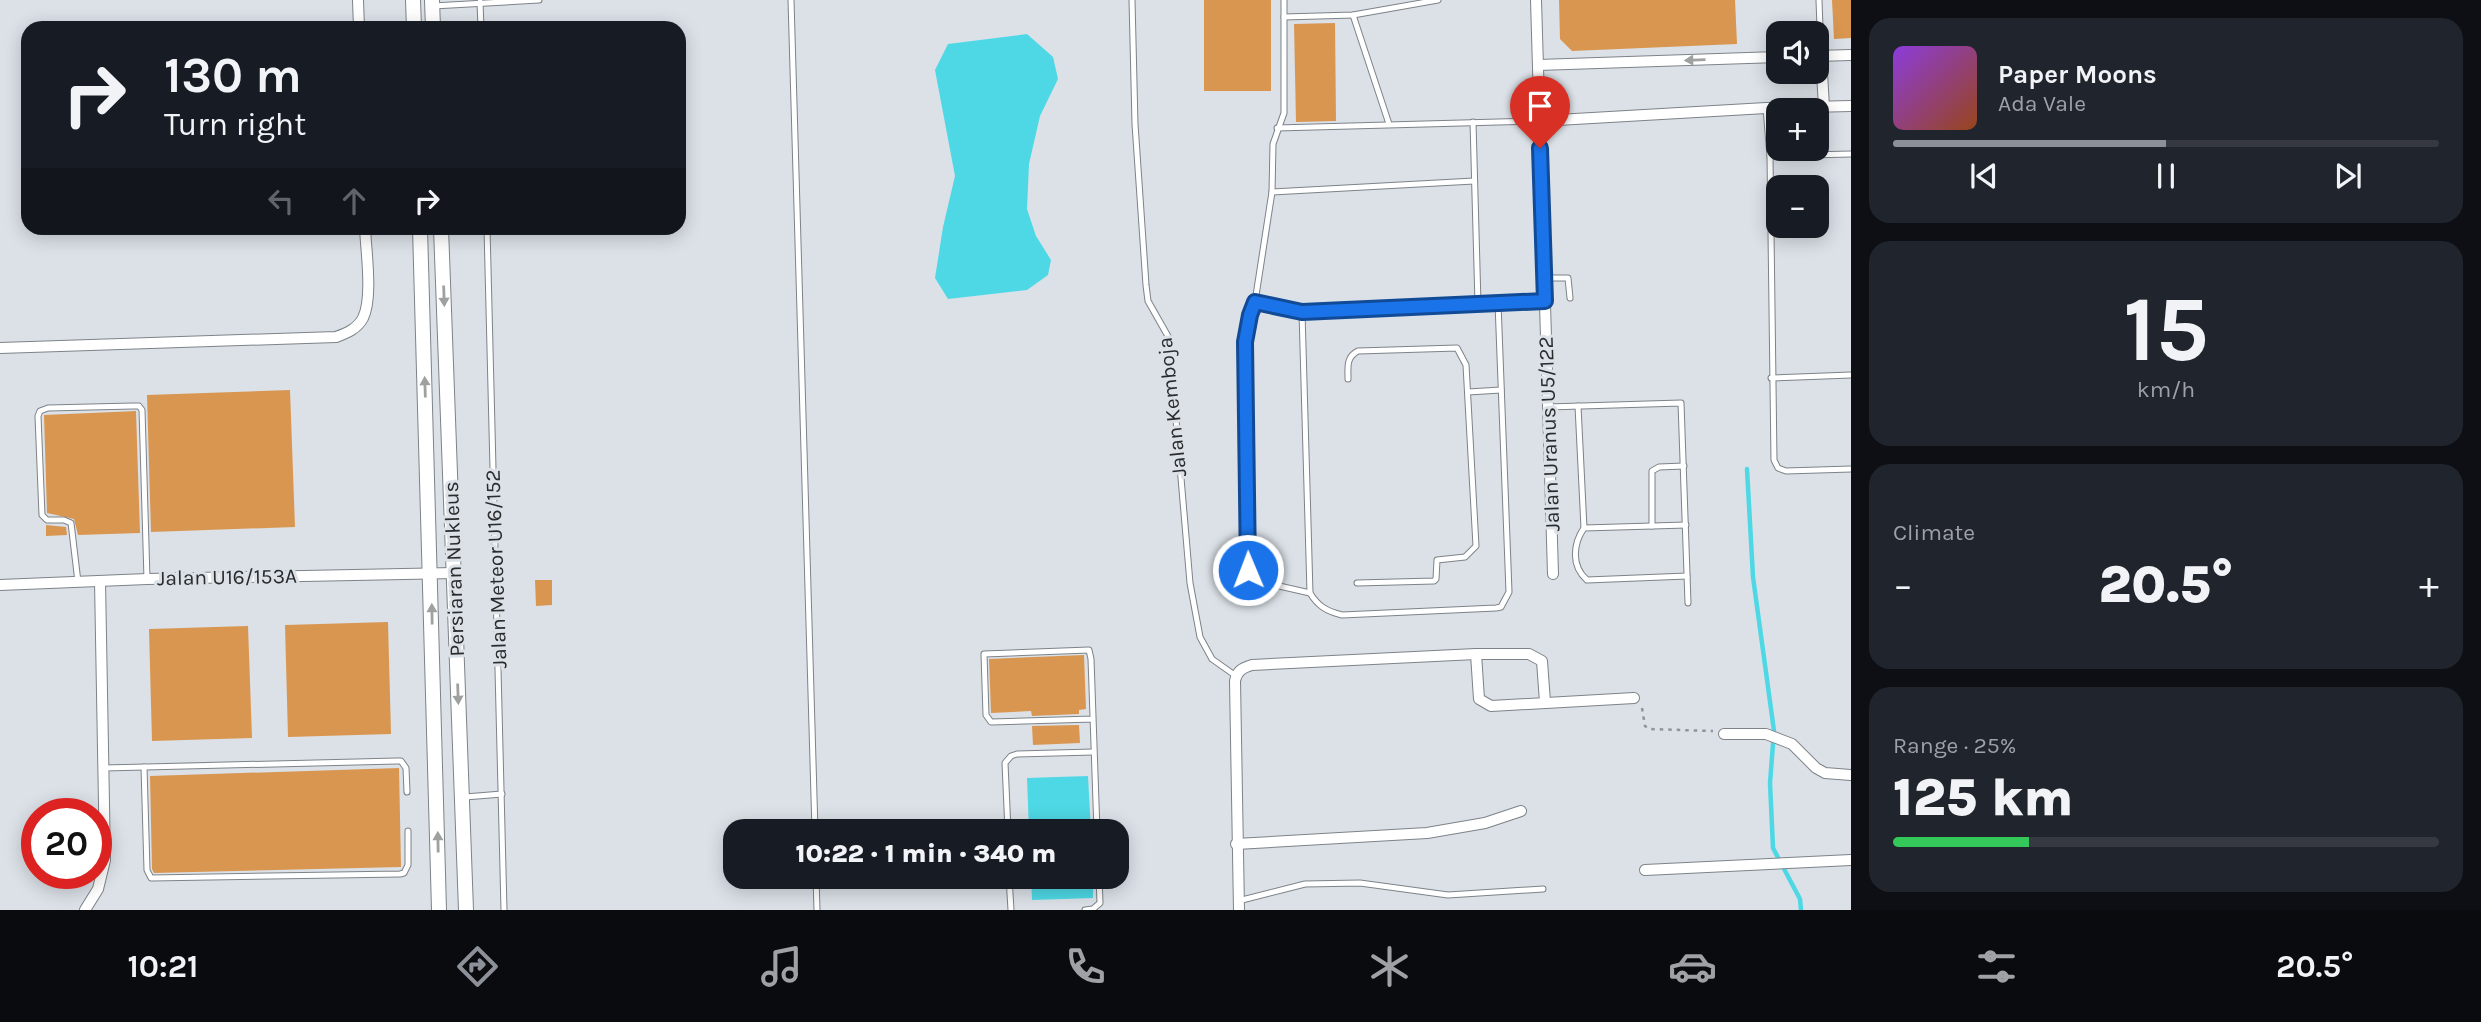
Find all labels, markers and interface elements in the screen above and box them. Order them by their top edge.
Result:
map controls [1766,21,1829,238]
button: sound [1766,21,1829,84]
text: 130 m [164,47,302,104]
icon: right [49,49,140,140]
one-way arrow [1684,54,1706,66]
text: Paper Moons [1998,59,2157,90]
pin [1510,76,1570,148]
icon: arrive [1521,87,1559,125]
text: Ada Vale [1998,90,2086,117]
button: + [1766,98,1829,161]
text: Turn right [164,106,306,143]
icon: previous [1965,157,2003,195]
icon: pause [2147,157,2185,195]
icon: next [2329,157,2367,195]
button: − [1766,175,1829,238]
icon: left [262,182,300,220]
icon: ahead [335,182,373,220]
icon: right [408,182,446,220]
text: 15 [2123,277,2209,383]
one-way arrow [438,285,449,307]
street label: Jalan Kemboja [1153,336,1191,478]
street label: Jalan Uranus U5/122 [1534,336,1564,532]
one-way arrow [419,376,431,398]
text: km/h [2137,376,2195,403]
street label: Jalan Meteor U16/152 [481,469,511,669]
street label: Persiaran Nukleus [439,481,469,657]
text: Climate [1893,519,1975,546]
position arrow [1211,533,1285,607]
text: 20.5° [2098,554,2234,615]
text: − [1893,563,1913,608]
text: + [2419,563,2439,608]
street label: Jalan U16/153A [157,564,297,590]
one-way arrow [426,603,437,625]
one-way arrow [452,684,464,706]
text: Range · 25% [1893,732,2016,759]
text: 125 km [1893,767,2073,828]
speed limit sign: 20 [21,798,112,889]
one-way arrow [432,831,443,853]
text: 10:22 · 1 min · 340 m [796,838,1056,869]
icon: directions [453,942,502,991]
icon: music [757,942,806,991]
icon: phone [1061,942,1110,991]
icon: climate [1365,942,1414,991]
icon: car [1668,942,1717,991]
icon: filters [1972,942,2021,991]
text: 10:21 [127,948,198,985]
text: 20.5° [2276,948,2354,985]

